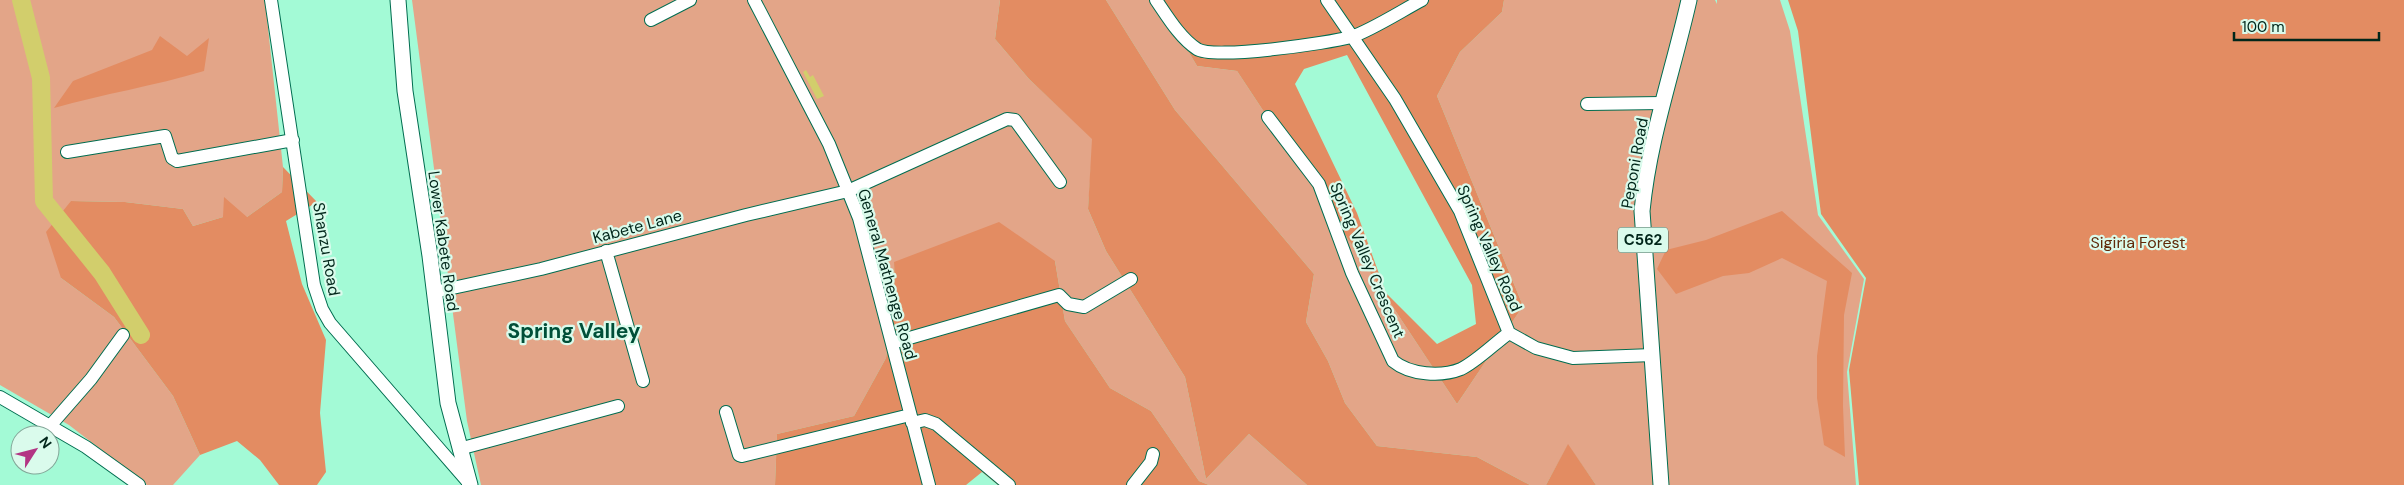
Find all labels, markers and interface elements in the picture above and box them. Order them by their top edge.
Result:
scale bar [2234,10,2379,42]
text: 100 m [2242,17,2285,37]
street label: Peponi Road [1616,116,1653,210]
street label: Lower Kabete Road [423,169,464,313]
street label: Spring Valley Crescent [1325,179,1410,341]
street label: Spring Valley Road [1452,182,1527,315]
street label: General Mathenge Road [853,186,922,362]
street label: Shanzu Road [308,201,345,297]
street label: Kabete Lane [590,205,684,248]
road number: C562 [1618,228,1668,252]
park label: Sigiria Forest [2091,232,2185,253]
district label: Spring Valley [508,317,641,345]
north arrow [10,425,60,475]
text: N [35,433,56,452]

